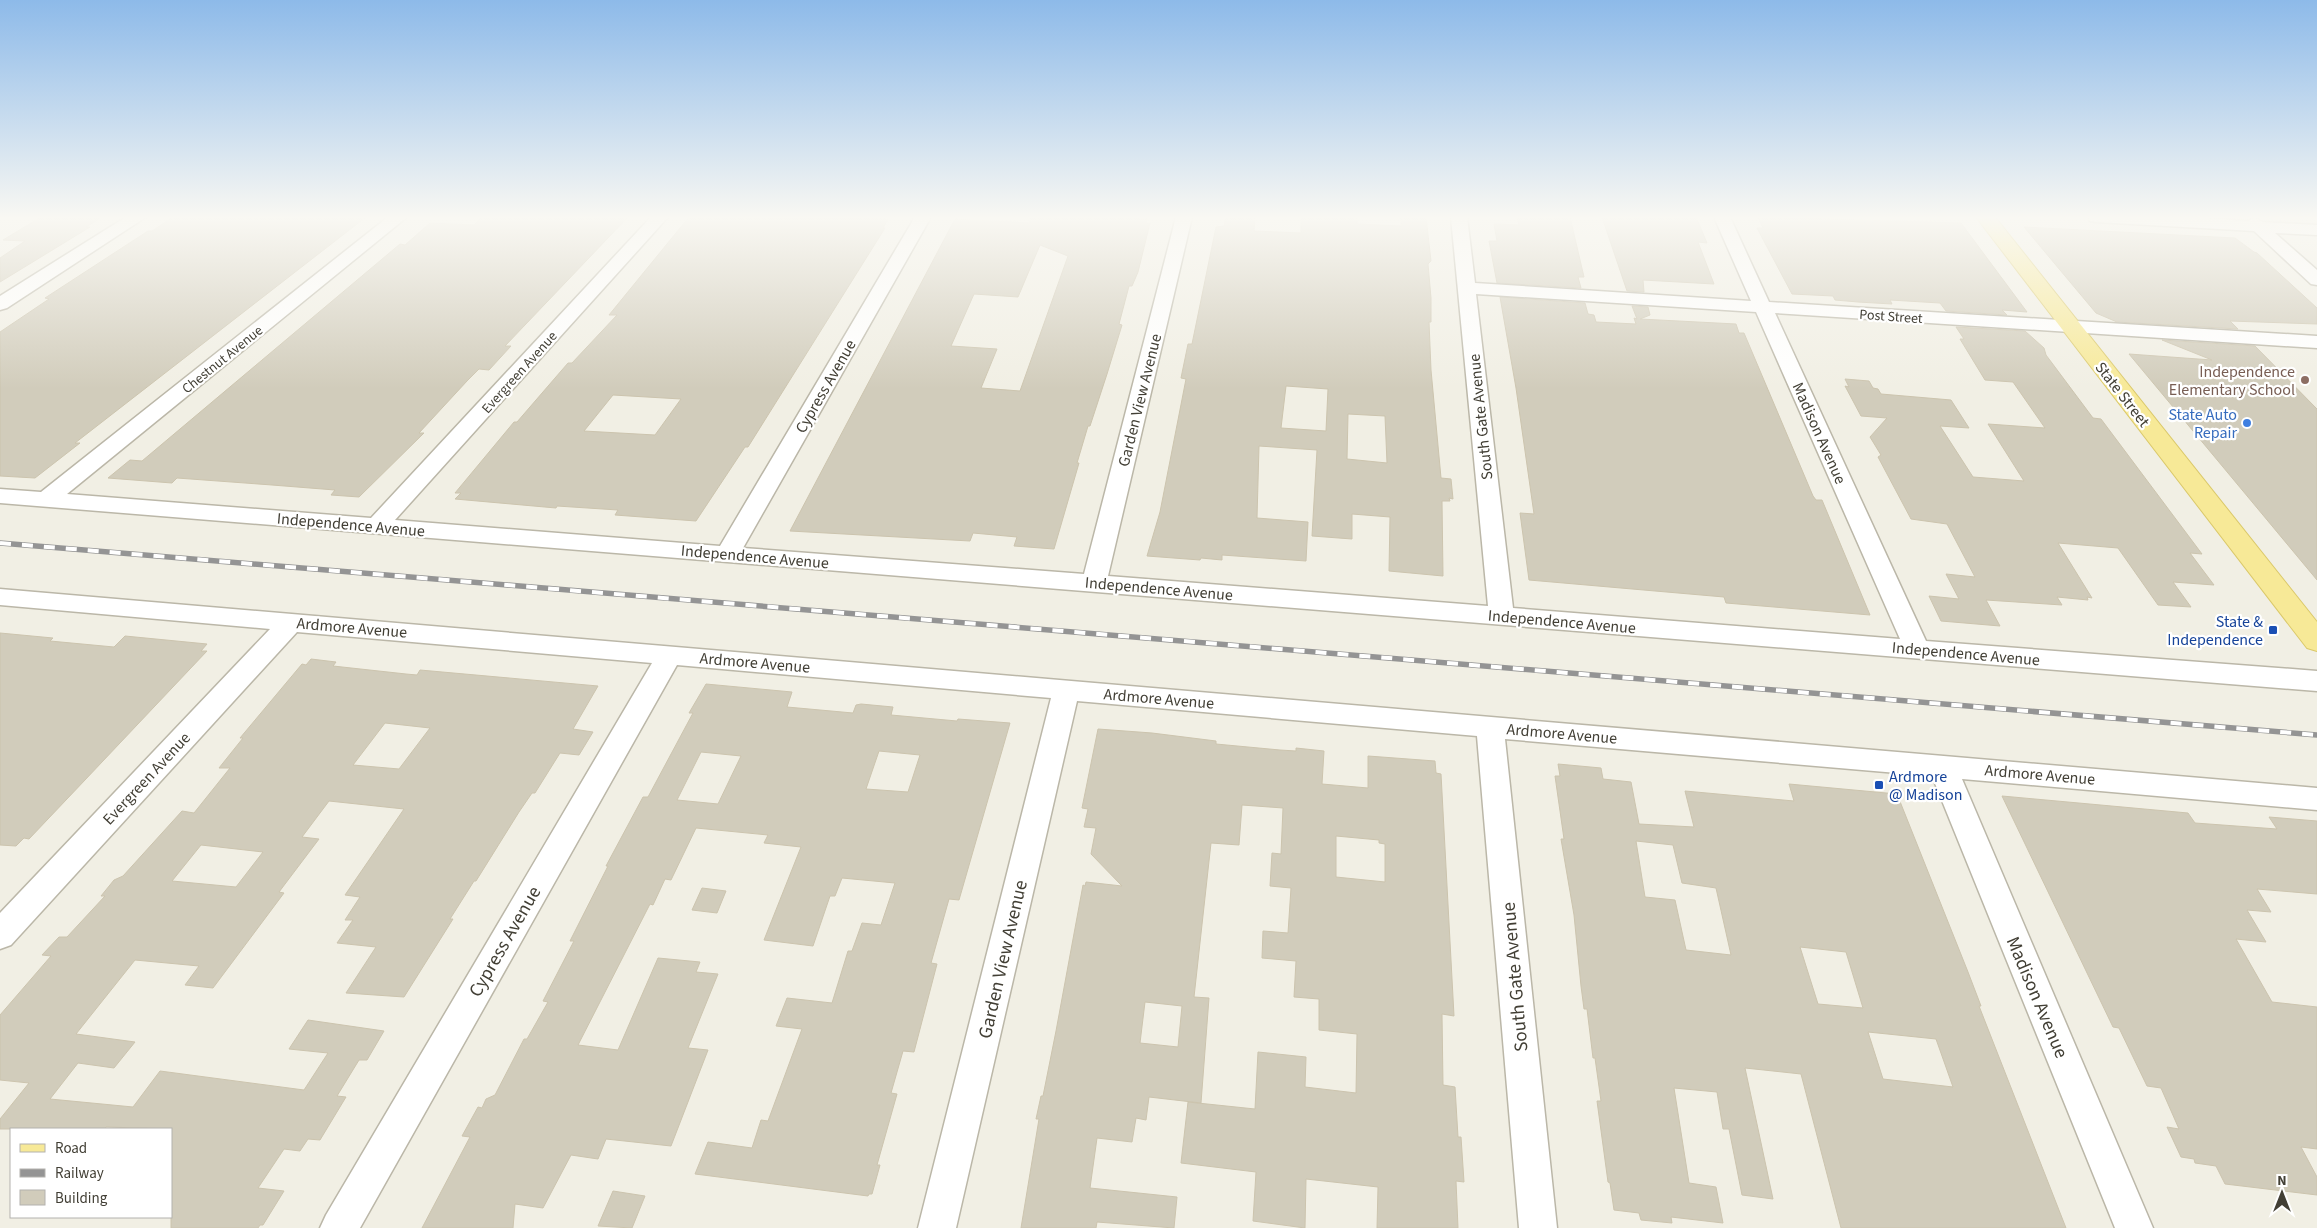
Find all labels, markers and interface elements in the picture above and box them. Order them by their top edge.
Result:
street label: Post Street [1859,305,1923,329]
street label: Chestnut Avenue [178,321,267,399]
street label: Evergreen Avenue [477,327,562,418]
street label: Garden View Avenue [1113,331,1167,469]
street label: Cypress Avenue [790,336,862,437]
street label: South Gate Avenue [1463,353,1499,481]
street label: State Street [2090,357,2155,432]
place label: Independence Elementary School [2169,361,2295,401]
marker: Independence Elementary School [2299,374,2311,386]
street label: Madison Avenue [1787,379,1851,488]
place label: State Auto Repair [2168,404,2237,444]
marker: State Auto Repair [2241,417,2253,429]
street label: Independence Avenue [276,508,426,542]
street label: Independence Avenue [680,540,830,574]
street label: Independence Avenue [1084,572,1234,606]
street label: Independence Avenue [1487,605,1637,639]
place label: State & Independence [2167,611,2263,651]
street label: Ardmore Avenue [296,612,408,644]
marker: State & Independence [2267,624,2279,636]
street label: Independence Avenue [1891,637,2041,671]
street label: Ardmore Avenue [699,647,811,679]
street label: Ardmore Avenue [1103,683,1215,715]
street label: Ardmore Avenue [1506,718,1618,750]
street label: Evergreen Avenue [98,727,196,830]
street label: Ardmore Avenue [1984,759,2096,791]
place label: Ardmore @ Madison [1889,766,1962,806]
marker: Ardmore @ Madison [1873,779,1885,791]
street label: Garden View Avenue [972,877,1035,1041]
street label: Cypress Avenue [463,881,548,1002]
street label: South Gate Avenue [1495,901,1535,1053]
street label: Madison Avenue [1999,933,2074,1063]
legend [10,1128,172,1218]
text: Road [55,1138,87,1159]
text: Railway [55,1163,104,1184]
north arrow [2257,1168,2307,1218]
text: N [2277,1171,2287,1191]
text: Building [55,1188,108,1209]

